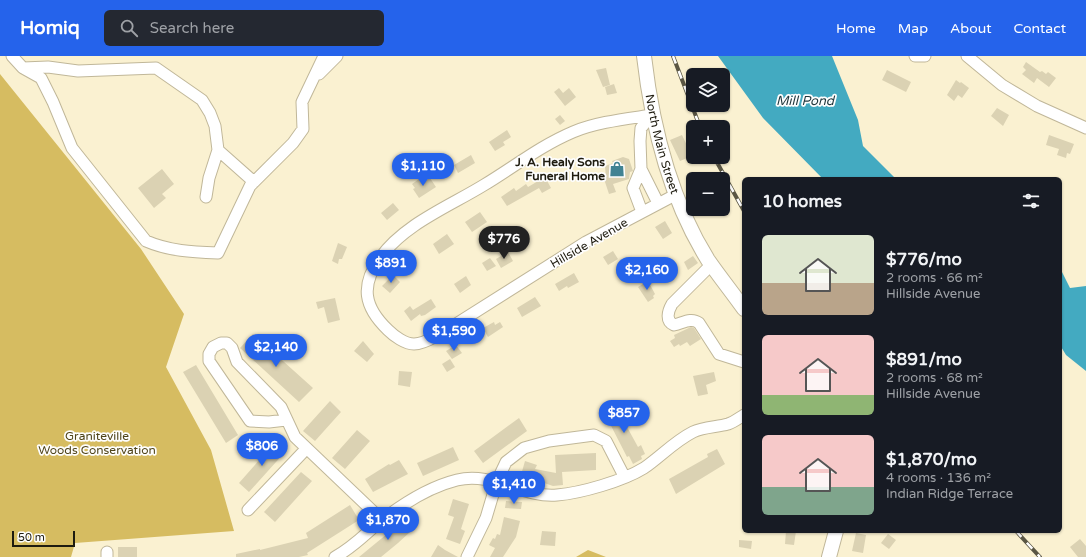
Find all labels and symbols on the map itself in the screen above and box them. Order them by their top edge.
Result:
street label: North Main Street [642,93,682,196]
water label: Mill Pond [776,93,836,109]
pin: $1,110 [390,153,456,187]
place label: J. A. Healy Sons Funeral Home [514,155,605,183]
shop icon: J. A. Healy Sons Funeral Home [608,160,626,178]
street label: Hillside Avenue [548,215,630,271]
pin: $776 [480,226,528,260]
pin: $891 [367,250,415,284]
pin: $2,160 [614,257,680,291]
pin: $1,590 [421,318,487,352]
pin: $2,140 [243,334,309,368]
pin: $857 [600,400,648,434]
park label: Graniteville Woods Conservation [38,429,156,457]
pin: $806 [238,433,286,467]
pin: $1,410 [481,471,547,505]
pin: $1,870 [355,507,421,541]
scale bar [12,529,75,548]

